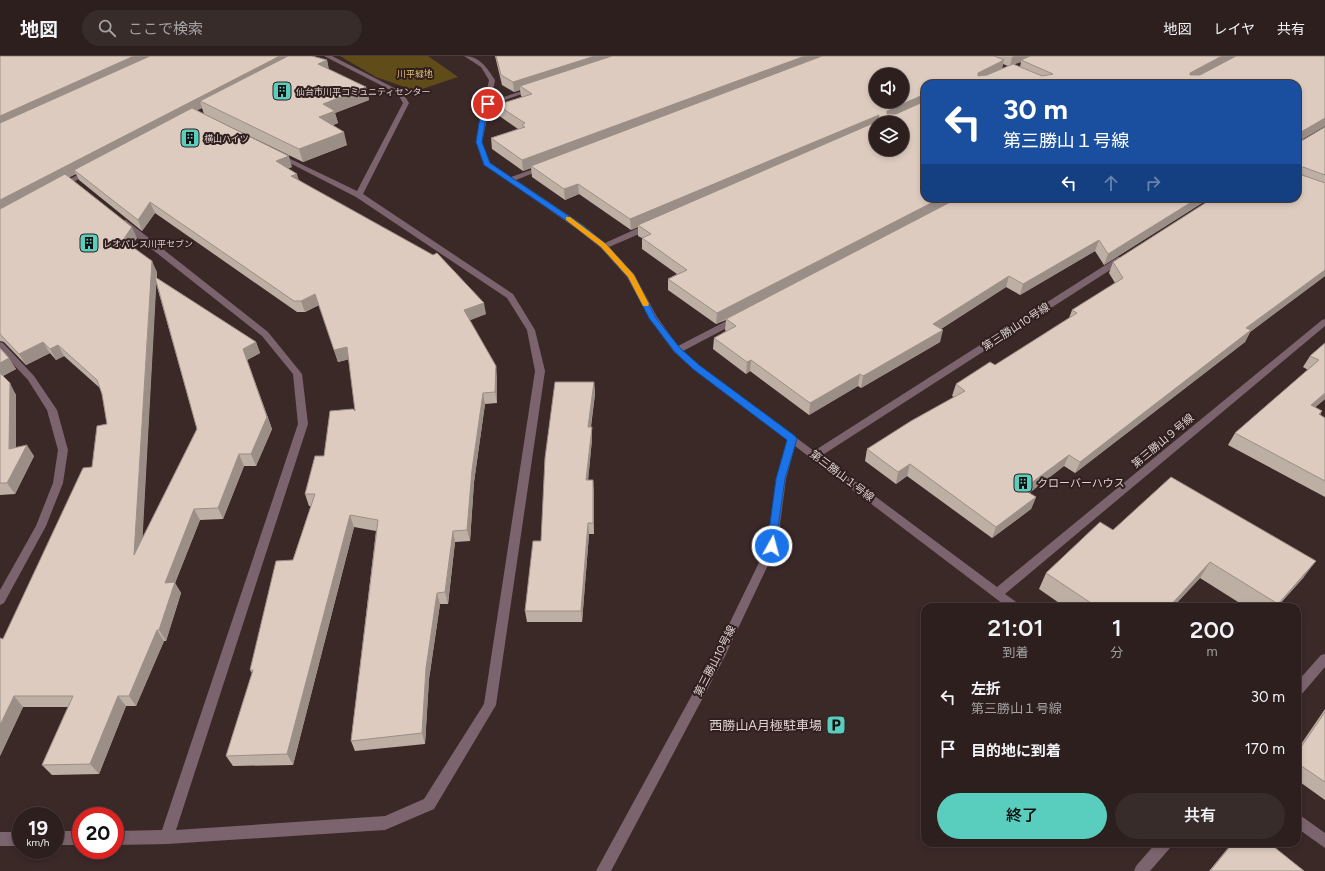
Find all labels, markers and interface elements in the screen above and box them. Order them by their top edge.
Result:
search box [82,10,362,46]
icon: search [96,17,118,39]
text: 地図 [20,18,58,41]
text: ここで検索 [128,20,203,38]
text: 地図 [1163,21,1191,38]
text: レイヤ [1213,21,1255,38]
text: 共有 [1277,21,1305,38]
park label: 川平緑地 [397,68,433,79]
map controls [869,68,909,156]
button: sound [869,68,909,108]
building icon: 仙台市川平コミュニティセンター [271,80,293,102]
place label: 仙台市川平コミュニティセンター [295,86,430,97]
pin [471,87,505,121]
text: 30 m [1003,92,1068,126]
icon: arrive [477,93,499,115]
icon: left [937,96,989,148]
button: layers [869,116,909,156]
building icon: 横山ハイツ [179,127,201,149]
text: 第三勝山１号線 [1003,130,1129,152]
place label: 横山ハイツ [204,133,249,144]
icon: left [1058,172,1080,194]
icon: ahead [1100,172,1122,194]
icon: right [1142,172,1164,194]
building icon: レオパレス川平セブン [78,232,100,254]
place label: レオパレス川平セブン [103,238,193,249]
street label: 第三勝山10号線 [980,300,1052,354]
street label: 第三勝山９号線 [1129,411,1197,471]
street label: 第三勝山１号線 [807,448,877,504]
building icon: クローバーハウス [1012,472,1034,494]
place label: クローバーハウス [1037,477,1125,490]
position arrow [751,525,793,567]
text: 21:01 [988,613,1044,642]
text: 1 [1112,613,1122,642]
text: 200 [1190,615,1234,644]
street label: 第三勝山10号線 [692,623,738,699]
text: m [1207,644,1218,659]
text: 到着 [1003,645,1029,660]
text: 分 [1110,645,1123,660]
text: 左折 [971,680,1001,698]
icon: left [937,686,959,708]
text: 30 m [1251,688,1285,706]
text: 第三勝山１号線 [971,701,1062,716]
parking icon: 西勝山A月極駐車場 [825,714,847,736]
place label: 西勝山A月極駐車場 [709,718,822,733]
icon: arrive [937,738,959,760]
text: 170 m [1245,740,1285,758]
text: 目的地に到着 [971,742,1061,760]
button: 終了 [937,793,1107,839]
button: 共有 [1115,793,1285,839]
speed limit sign: 20 [72,807,124,859]
text: 19 [28,816,48,840]
text: km/h [27,836,49,849]

